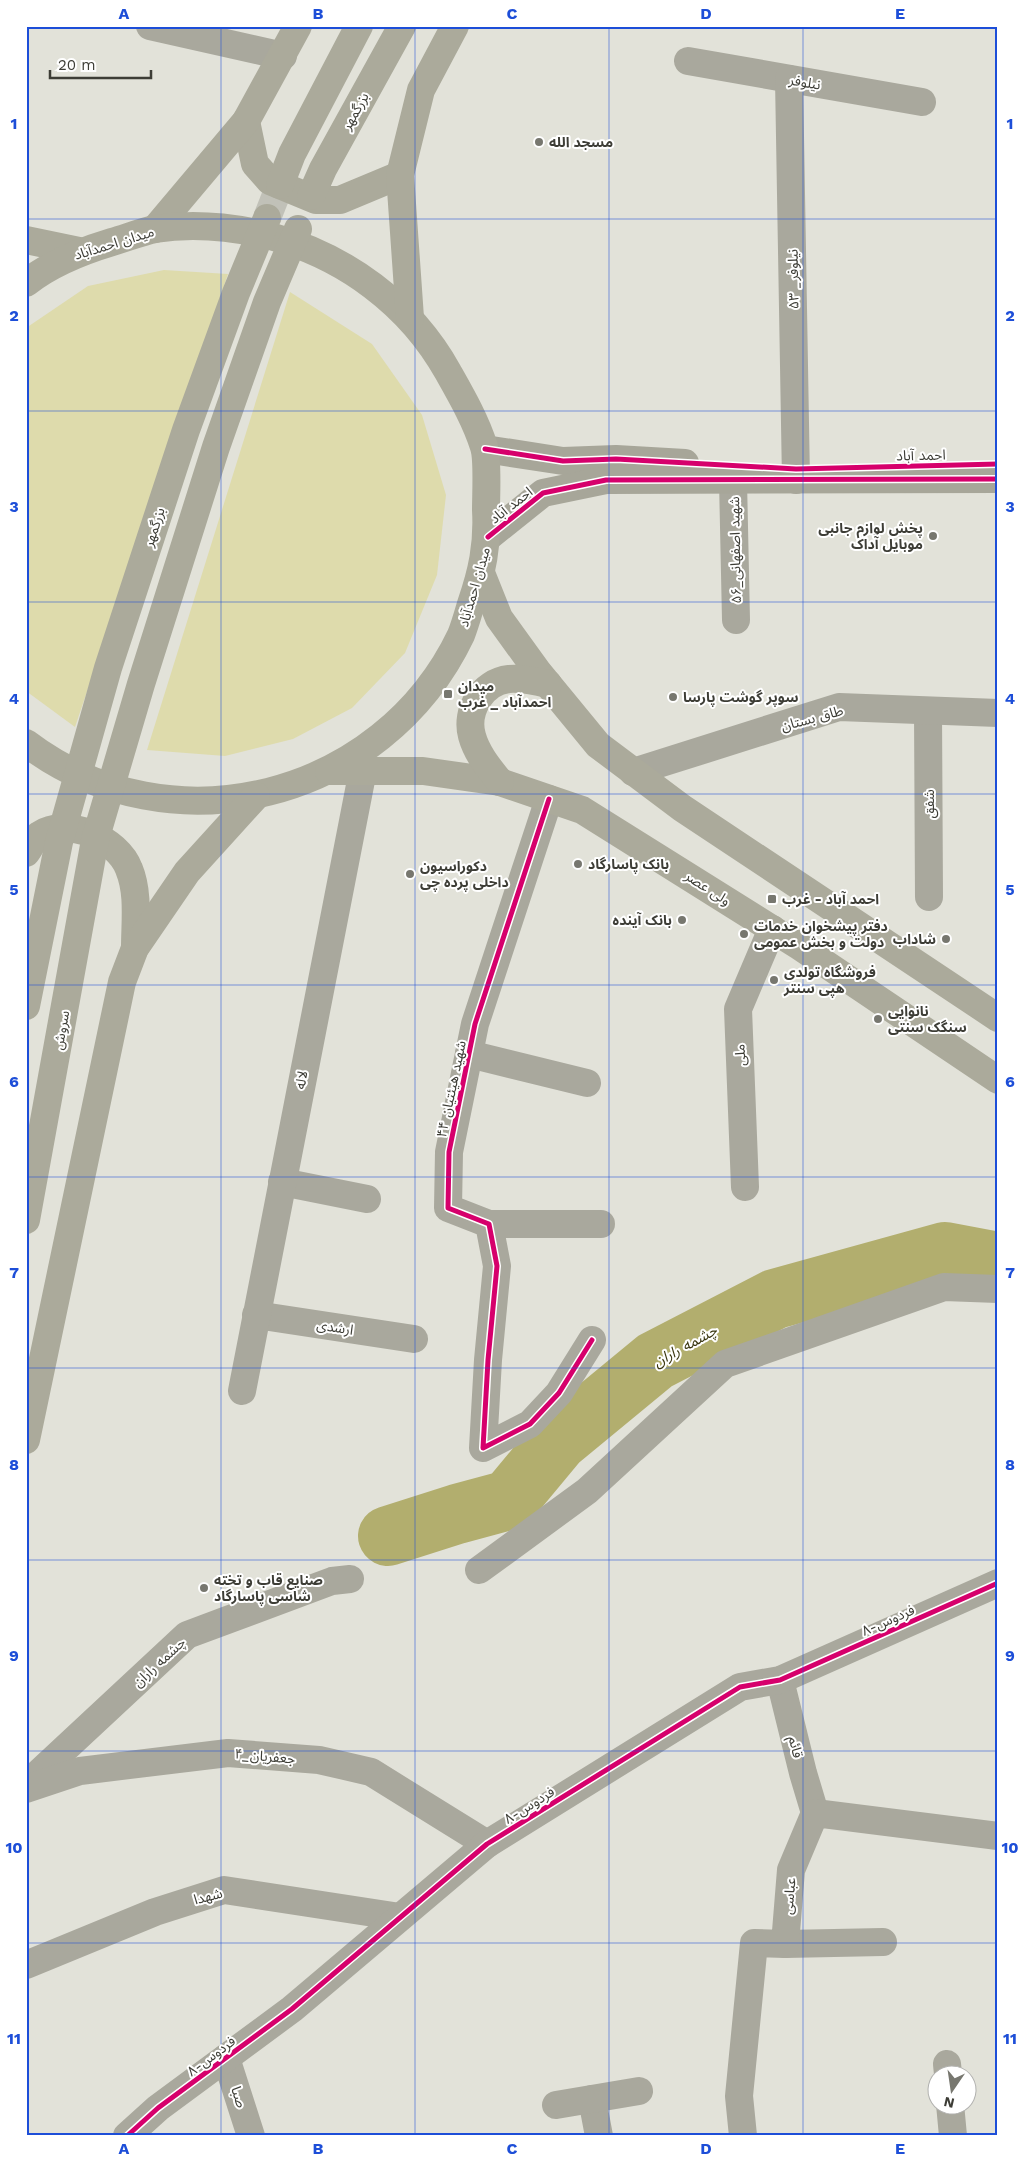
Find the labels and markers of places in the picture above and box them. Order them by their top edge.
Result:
place label: مسجد الله [549,134,613,150]
marker: مسجد الله [533,136,545,148]
place label: پخش لوازم جانبی موبایل آداک [818,520,923,552]
marker: پخش لوازم جانبی موبایل آداک [927,530,939,542]
place label: میدان احمدآباد _ غرب [458,678,551,711]
marker: میدان احمدآباد _ غرب [442,688,454,700]
place label: سوپر گوشت پارسا [683,689,799,707]
marker: سوپر گوشت پارسا [667,691,679,703]
place label: بانک پاسارگاد [588,856,669,874]
place label: دکوراسیون داخلی پرده چی [420,858,509,892]
marker: بانک پاسارگاد [572,858,584,870]
marker: دکوراسیون داخلی پرده چی [404,868,416,880]
place label: احمد آباد - غرب [782,891,879,908]
marker: احمد آباد - غرب [766,893,778,905]
place label: بانک آینده [613,912,672,928]
marker: بانک آینده [676,914,688,926]
place label: دفتر پیشخوان خدمات دولت و بخش عمومی [754,918,888,950]
marker: دفتر پیشخوان خدمات دولت و بخش عمومی [738,928,750,940]
place label: شاداب [893,931,936,947]
marker: شاداب [940,933,952,945]
place label: فروشگاه تولدی هپی سنتر [783,964,876,998]
marker: فروشگاه تولدی هپی سنتر [768,974,780,986]
place label: نانوایی سنگک سنتی [888,1003,967,1035]
marker: نانوایی سنگک سنتی [872,1013,884,1025]
place label: صنایع قاب و تخته شاسی پاسارگاد [214,1572,323,1606]
marker: صنایع قاب و تخته شاسی پاسارگاد [198,1582,210,1594]

